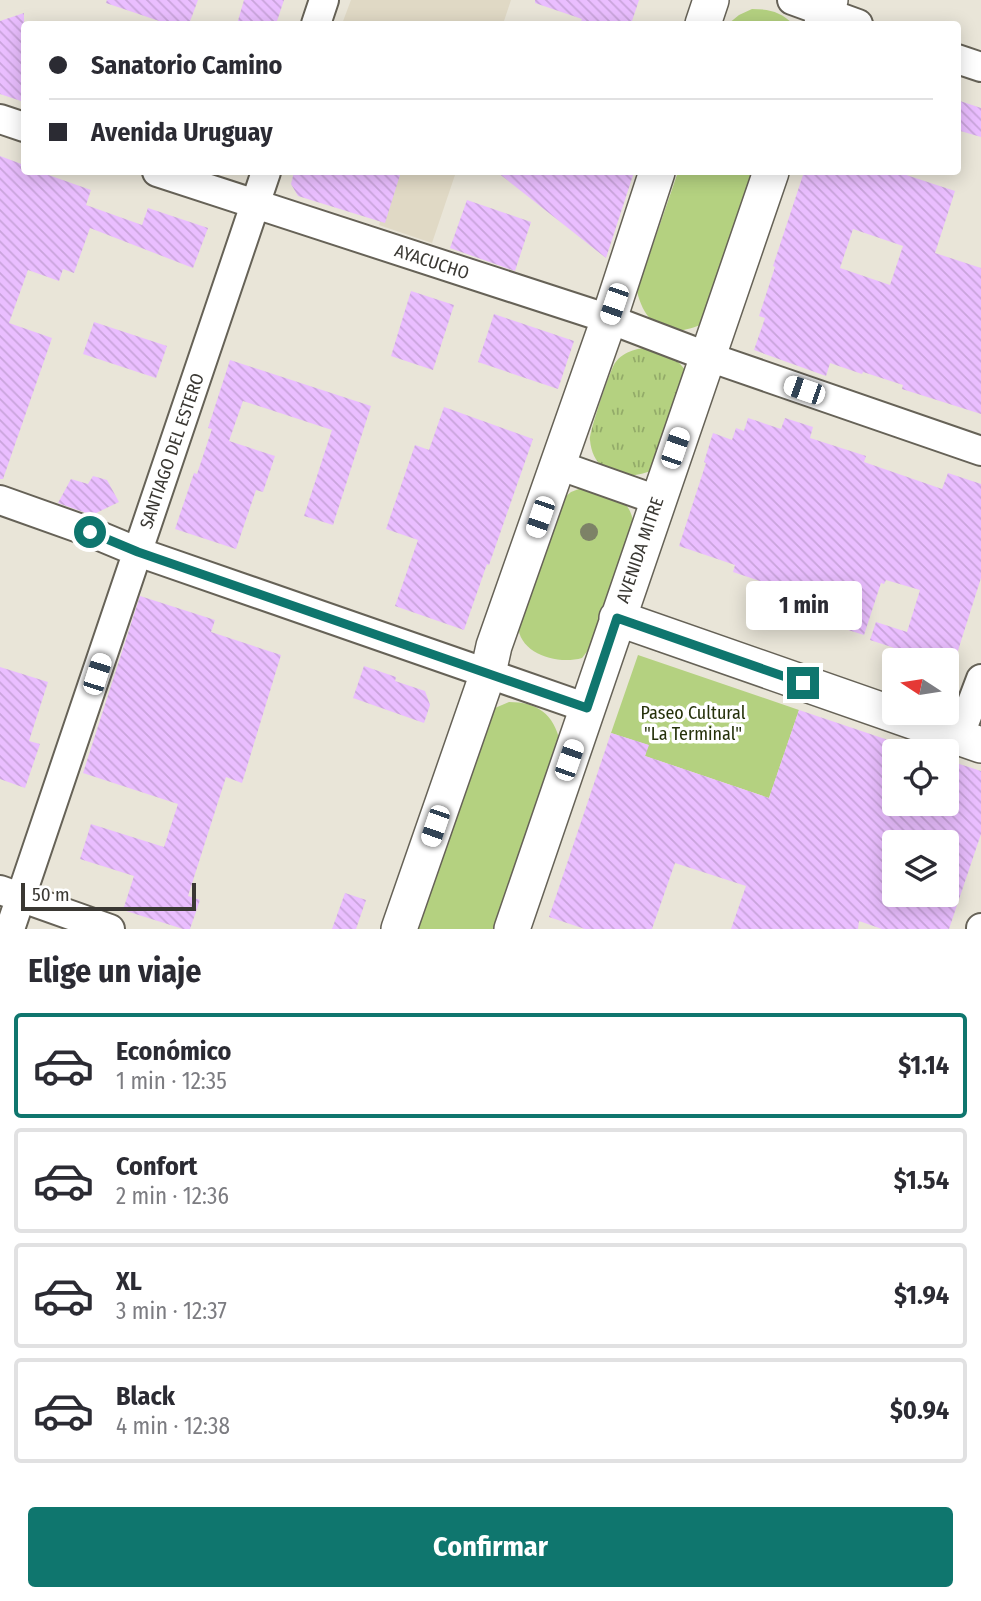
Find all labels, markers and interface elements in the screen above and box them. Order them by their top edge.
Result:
text: Sanatorio Camino [91,50,282,81]
text: Avenida Uruguay [91,117,273,148]
street label: AYACUCHO [392,240,472,284]
car [598,281,631,327]
street label: SANTIAGO DEL ESTERO [135,370,209,532]
car [781,373,828,407]
car [659,425,692,471]
car [524,494,557,540]
street label: AVENIDA MITRE [612,494,668,606]
route start [74,516,106,548]
callout: 1 min [745,582,861,630]
text: 1 min [779,591,829,619]
north arrow [882,648,959,724]
map controls [882,648,959,907]
car [81,651,114,697]
route end [787,667,819,699]
park label: Paseo Cultural "La Terminal" [641,702,746,745]
car [553,737,586,783]
button: locate [882,739,959,816]
car [419,803,452,849]
button: layers [882,830,959,907]
scale bar [21,880,196,912]
text: 50 m [32,883,70,906]
text: Elige un viaje [28,952,201,990]
icon: car [32,1034,95,1097]
text: Económico [116,1036,231,1067]
text: $1.14 [898,1050,949,1081]
text: 1 min · 12:35 [116,1067,227,1095]
icon: car [32,1149,95,1212]
text: Confort [116,1151,197,1182]
text: $1.54 [894,1165,949,1196]
text: 2 min · 12:36 [116,1182,229,1210]
icon: car [32,1264,95,1327]
text: XL [116,1266,142,1297]
text: $1.94 [894,1280,949,1311]
text: 3 min · 12:37 [116,1297,227,1325]
icon: car [32,1379,95,1442]
text: Black [116,1381,175,1412]
text: $0.94 [890,1395,949,1426]
text: 4 min · 12:38 [116,1412,230,1440]
button: Confirmar [28,1507,953,1587]

